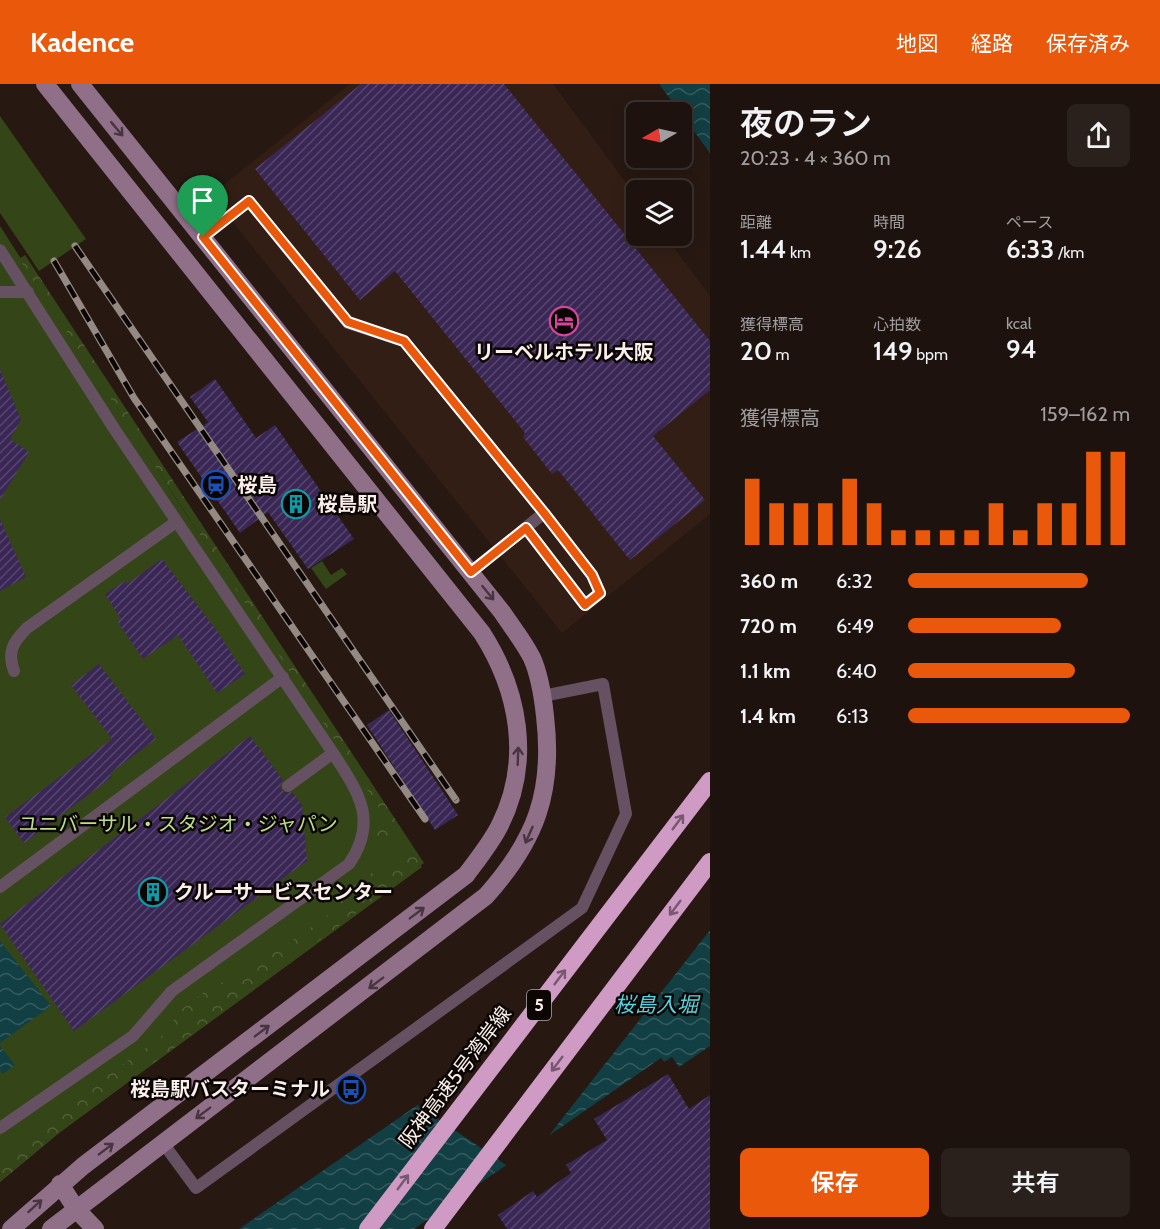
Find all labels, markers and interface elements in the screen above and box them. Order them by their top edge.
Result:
text: Kadence [30,25,134,59]
text: 地図 [896,31,938,56]
text: 経路 [971,31,1013,56]
text: 保存済み [1046,31,1130,56]
north arrow [626,102,692,168]
map controls [626,102,692,246]
text: 夜のラン [740,103,872,143]
button: share [1067,104,1130,167]
one-way arrow [111,121,124,137]
text: 20:23 · 4 × 360 m [740,146,891,170]
pin [177,175,228,237]
button: layers [626,180,692,246]
icon: arrive [186,184,219,217]
text: 距離 [740,213,772,232]
text: 時間 [873,213,905,232]
text: ペース [1006,213,1053,232]
text: 1.44 [740,233,786,265]
text: 9:26 [873,233,922,265]
text: 6:33 [1006,233,1054,265]
text: km [786,243,811,262]
text: /km [1054,243,1084,262]
hotel icon: リーベルホテル大阪 [548,305,580,337]
text: kcal [1006,314,1032,333]
text: 獲得標高 [740,315,804,334]
text: 心拍数 [873,315,921,334]
text: 94 [1006,333,1036,365]
text: 20 [740,335,772,367]
text: 149 [873,335,913,367]
place label: リーベルホテル大阪 [474,340,654,364]
text: m [772,345,790,364]
text: bpm [913,345,948,364]
text: 159–162 m [1040,402,1130,426]
text: 獲得標高 [740,406,820,430]
station icon: 桜島 [200,469,232,501]
place label: 桜島 [237,473,277,497]
building icon: 桜島駅 [280,488,312,520]
place label: 桜島駅 [317,492,377,516]
text: 360 m [740,569,798,593]
text: 6:32 [836,569,873,593]
one-way arrow [481,585,494,601]
text: 720 m [740,614,797,638]
text: 6:49 [836,614,874,638]
text: 1.1 km [740,659,790,683]
text: 6:40 [836,659,877,683]
text: 1.4 km [740,704,796,728]
text: 6:13 [836,704,869,728]
one-way arrow [512,746,524,766]
park label: ユニバーサル・スタジオ・ジャパン [18,812,338,836]
one-way arrow [672,815,684,831]
one-way arrow [523,825,534,843]
building icon: クルーサービスセンター [137,876,169,908]
place label: クルーサービスセンター [174,880,393,904]
one-way arrow [668,900,681,916]
one-way arrow [409,907,425,920]
one-way arrow [553,970,566,986]
one-way arrow [368,976,384,989]
road number: 5 [527,990,551,1020]
water label: 桜島入堀 [614,992,701,1017]
street label: 阪神高速5号湾岸線 [394,1002,516,1152]
one-way arrow [254,1025,270,1038]
one-way arrow [551,1056,564,1072]
bus stop icon: 桜島駅バスターミナル [335,1073,367,1105]
place label: 桜島駅バスターミナル [130,1077,330,1101]
one-way arrow [196,1106,212,1119]
one-way arrow [98,1142,114,1155]
button: 保存 [740,1148,929,1217]
button: 共有 [941,1148,1130,1217]
one-way arrow [397,1175,410,1191]
one-way arrow [28,1199,43,1213]

